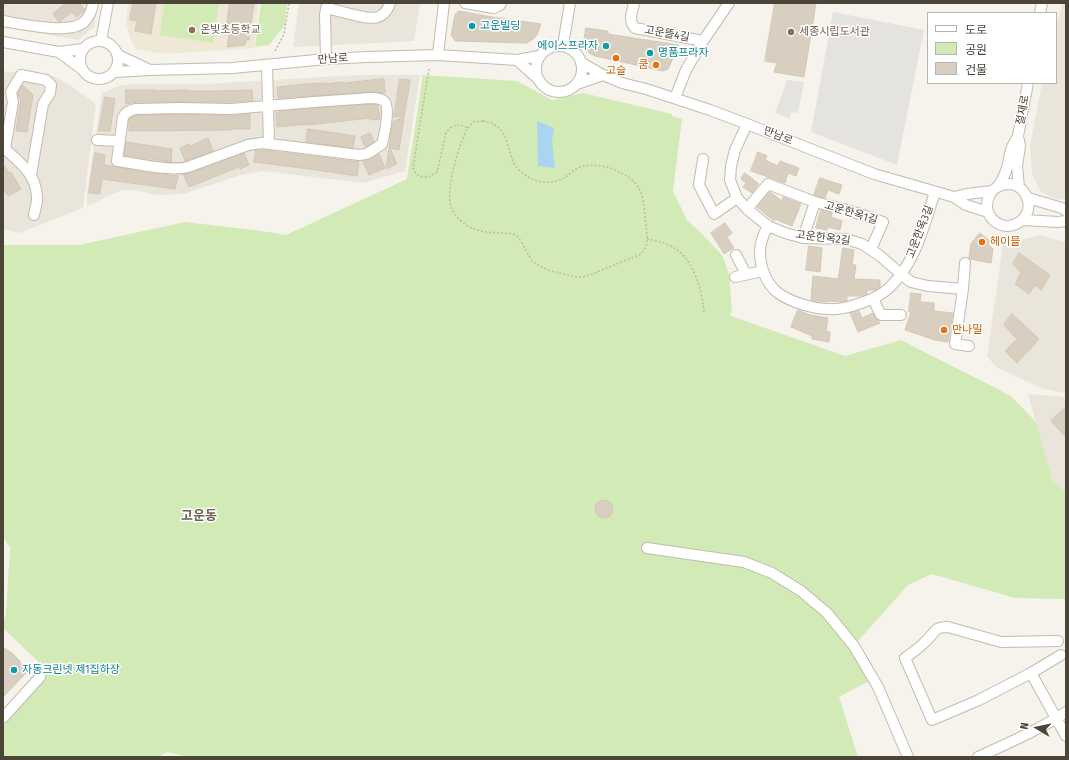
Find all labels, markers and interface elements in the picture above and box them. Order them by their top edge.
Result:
legend [927,12,1057,84]
place label: 고운빌딩 [480,19,520,33]
marker: 고운빌딩 [467,21,477,31]
place label: 온빛초등학교 [200,23,261,37]
text: 도로 [965,23,987,37]
street label: 고운뜰4길 [643,24,691,44]
marker: 온빛초등학교 [187,25,197,35]
place label: 세종시립도서관 [799,25,870,39]
marker: 세종시립도서관 [786,27,796,37]
place label: 에이스프라자 [537,39,598,53]
marker: 에이스프라자 [601,41,611,51]
text: 공원 [965,43,987,57]
place label: 명품프라자 [658,46,709,60]
marker: 명품프라자 [645,48,655,58]
street label: 만남로 [317,51,349,67]
marker: 고슬 [611,53,621,63]
place label: 쿰 [638,58,648,72]
marker: 쿰 [651,60,661,70]
text: 건물 [965,63,987,77]
place label: 고슬 [606,64,626,78]
street label: 절재로 [1014,94,1032,126]
street label: 만남로 [761,124,795,148]
street label: 고운한옥1길 [823,199,879,227]
street label: 고운한옥3길 [904,204,936,260]
street label: 고운한옥2길 [795,228,851,248]
place label: 헤이믈 [990,235,1020,249]
marker: 헤이믈 [977,237,987,247]
place label: 만나밀 [952,323,982,337]
marker: 만나밀 [939,325,949,335]
district label: 고운동 [181,508,217,524]
place label: 자동크린넷 제1집하장 [22,663,120,677]
marker: 자동크린넷 제1집하장 [9,665,19,675]
north arrow [1017,708,1057,748]
text: N [1018,722,1032,730]

